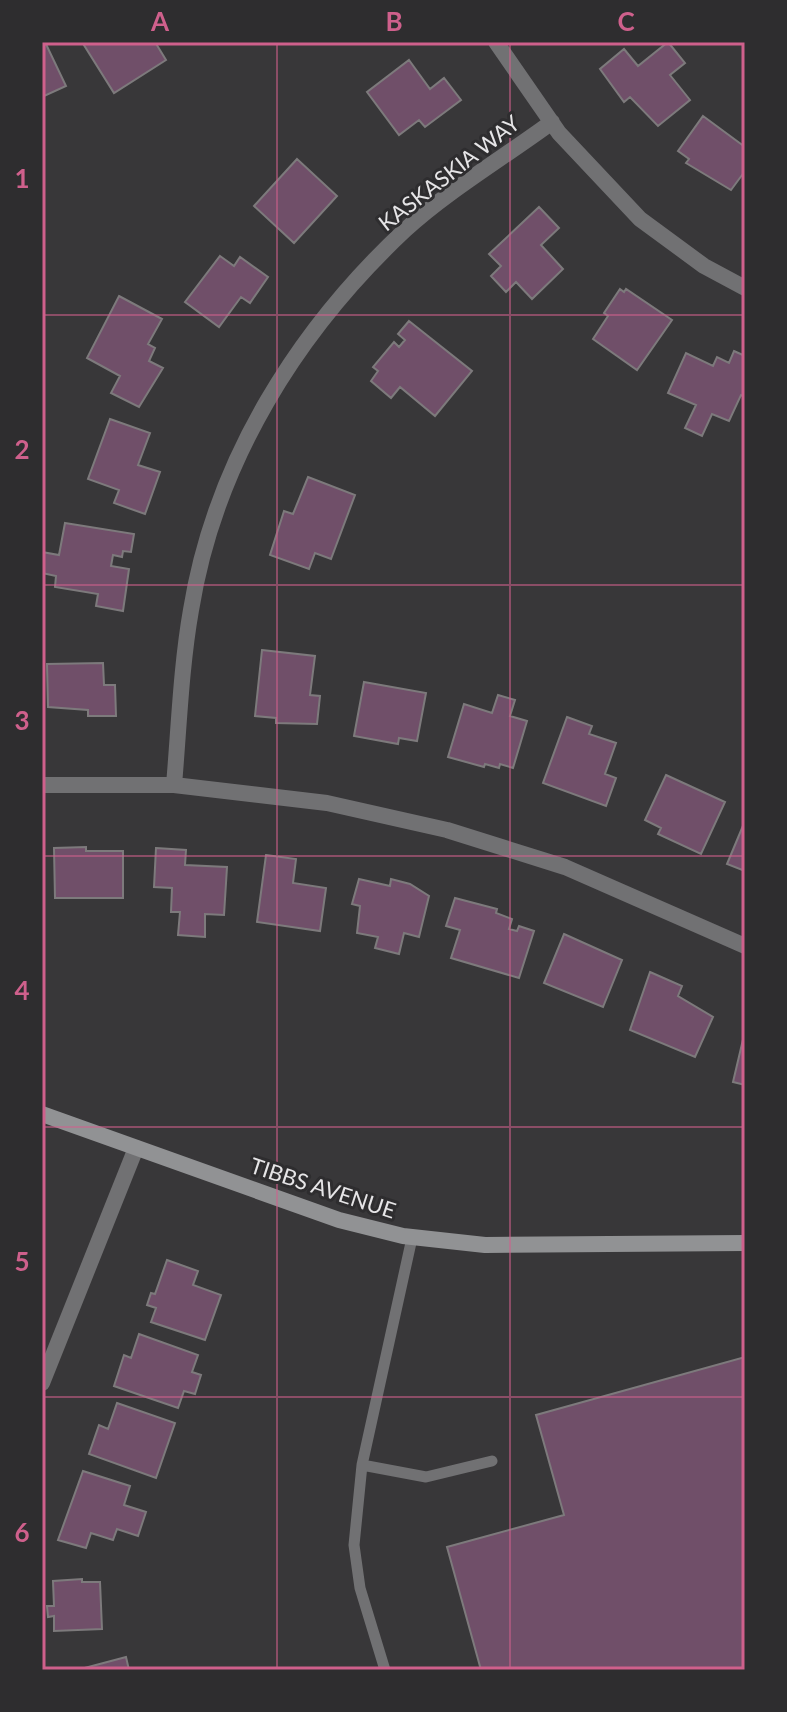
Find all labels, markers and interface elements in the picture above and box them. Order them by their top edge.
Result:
text: A [150,5,170,37]
text: B [385,5,403,37]
text: C [617,5,635,37]
street label: KASKASKIA WAY [373,109,525,236]
text: 1 [14,162,30,194]
text: 2 [14,433,30,465]
text: 3 [14,704,30,736]
text: 4 [14,974,30,1006]
street label: TIBBS AVENUE [247,1151,399,1224]
text: 5 [14,1245,30,1277]
text: 6 [14,1516,30,1548]

